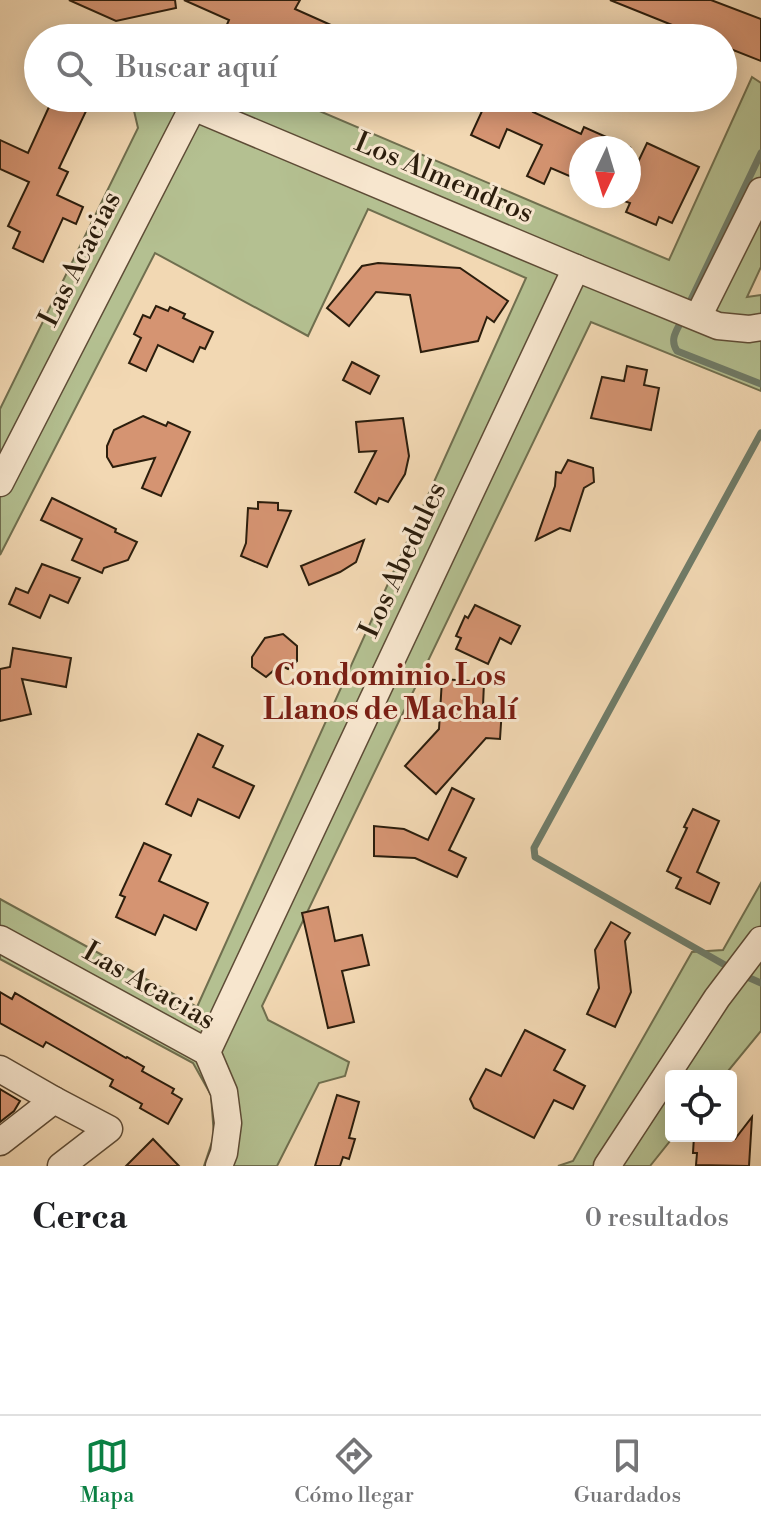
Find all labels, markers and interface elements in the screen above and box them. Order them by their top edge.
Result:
search box [24,24,737,112]
icon: search [52,46,96,90]
text: Buscar aquí [116,49,278,87]
street label: Los Almendros [349,125,539,231]
north arrow [569,136,641,208]
street label: Las Acacias [31,185,129,333]
street label: Los Abedules [352,477,454,643]
district label: Condominio Los Llanos de Machalí [263,657,519,729]
street label: Las Acacias [76,934,222,1038]
map controls [665,1070,737,1142]
button: locate [665,1070,737,1142]
text: Cerca [32,1197,127,1239]
text: 0 resultados [585,1202,729,1234]
tab: Mapa [80,1434,134,1509]
tab: Cómo llegar [294,1434,414,1509]
tab: Guardados [574,1434,681,1509]

